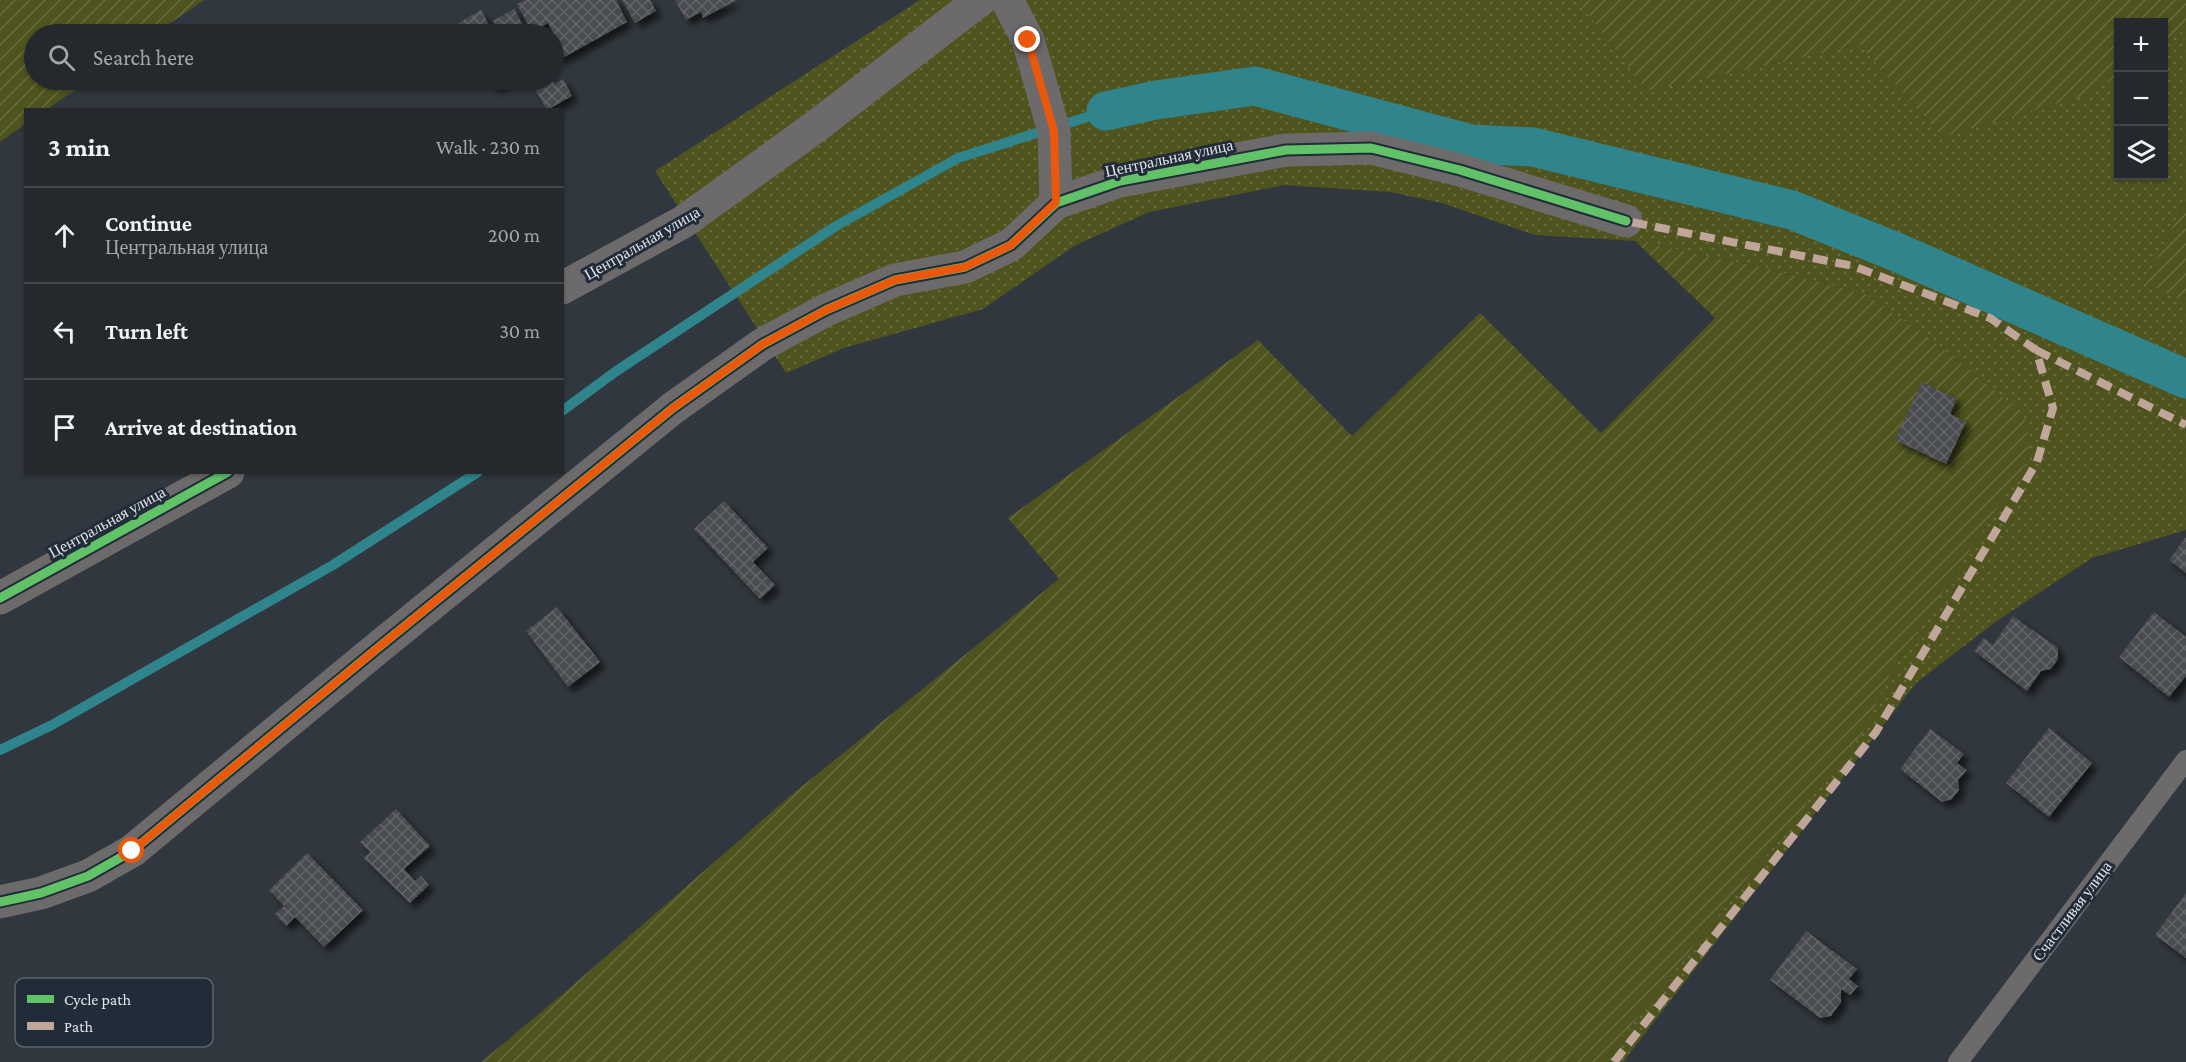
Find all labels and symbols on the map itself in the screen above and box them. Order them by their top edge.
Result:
route end [1014,26,1040,52]
street label: Центральная улица [1103,136,1235,181]
street label: Центральная улица [581,203,703,284]
street label: Центральная улица [46,483,169,562]
route start [118,837,144,863]
street label: Счастливая улица [2029,858,2116,965]
legend [15,978,213,1047]
text: Cycle path [64,991,131,1009]
text: Path [64,1018,94,1035]

